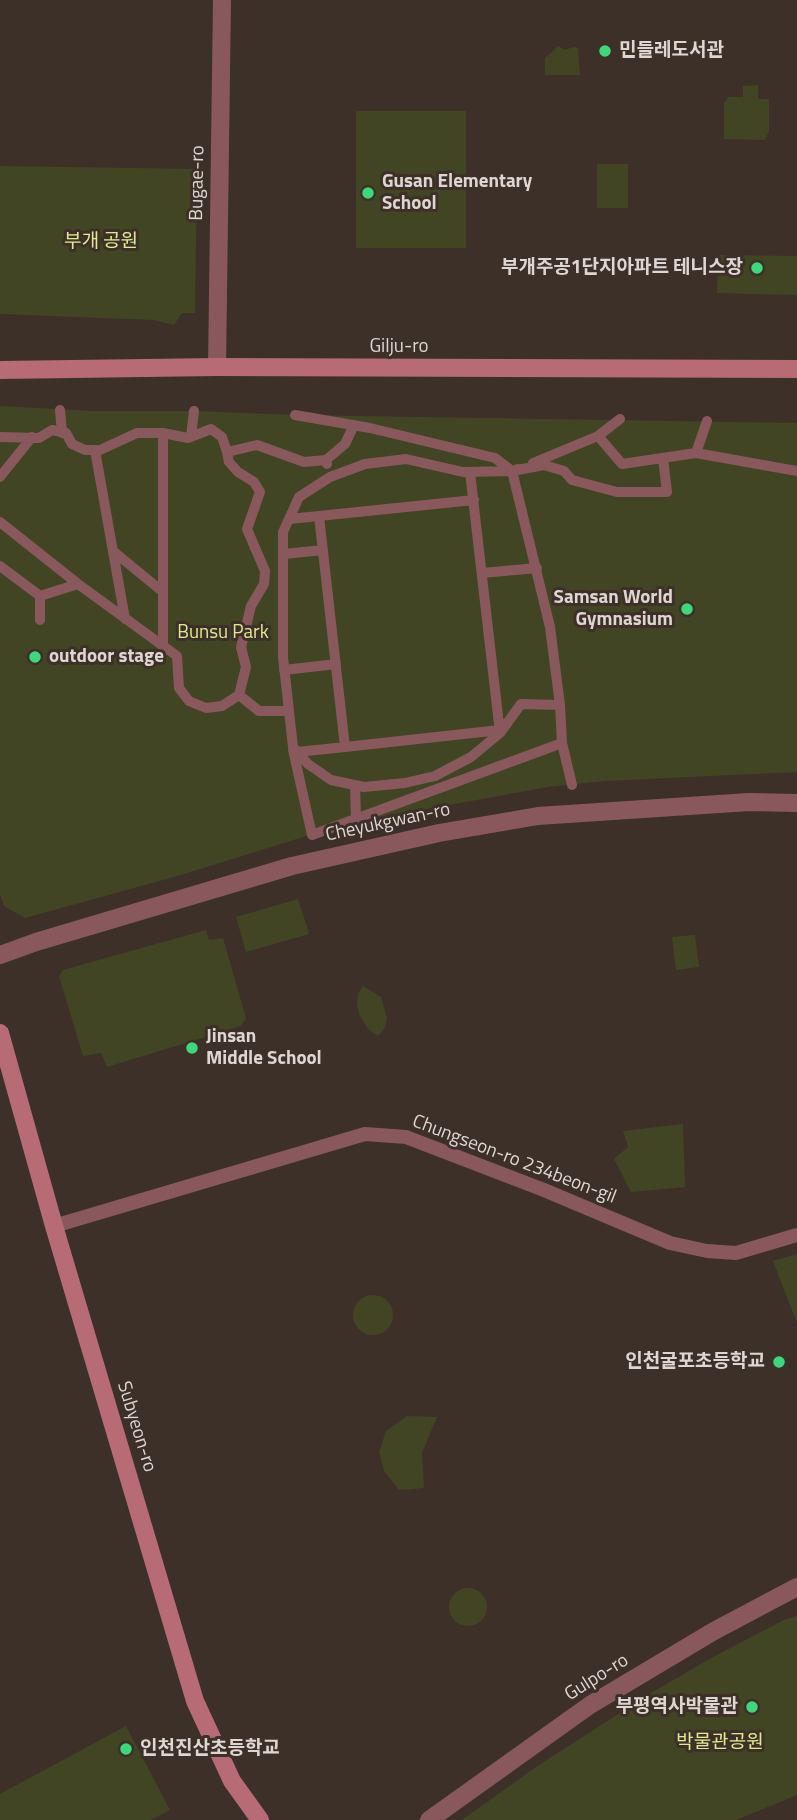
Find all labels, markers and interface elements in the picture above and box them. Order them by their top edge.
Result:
place label: 민들레도서관 [619,40,724,62]
marker: 민들레도서관 [597,43,613,59]
street label: Bugae-ro [186,145,210,221]
place label: Gusan Elementary School [382,171,532,215]
marker: Gusan Elementary School [360,185,376,201]
park label: 부개 공원 [64,231,138,253]
place label: 부개주공1단지아파트 테니스장 [501,257,743,279]
marker: 부개주공1단지아파트 테니스장 [749,260,765,276]
street label: Gilju-ro [369,336,429,358]
place label: Samsan World Gymnasium [554,587,673,631]
marker: Samsan World Gymnasium [679,601,695,617]
park label: Bunsu Park [177,622,269,644]
place label: outdoor stage [49,646,164,668]
marker: outdoor stage [27,649,43,665]
street label: Cheyukgwan-ro [324,799,452,847]
place label: Jinsan Middle School [206,1026,322,1070]
marker: Jinsan Middle School [184,1040,200,1056]
street label: Chungseon-ro 234beon-gil [409,1111,619,1209]
place label: 인천굴포초등학교 [625,1351,765,1373]
marker: 인천굴포초등학교 [771,1354,787,1370]
street label: Subyeon-ro [111,1379,161,1475]
street label: Gulpo-ro [561,1650,633,1706]
place label: 부평역사박물관 [616,1696,738,1718]
marker: 부평역사박물관 [744,1699,760,1715]
park label: 박물관공원 [676,1732,764,1754]
place label: 인천진산초등학교 [140,1738,280,1760]
marker: 인천진산초등학교 [118,1741,134,1757]

